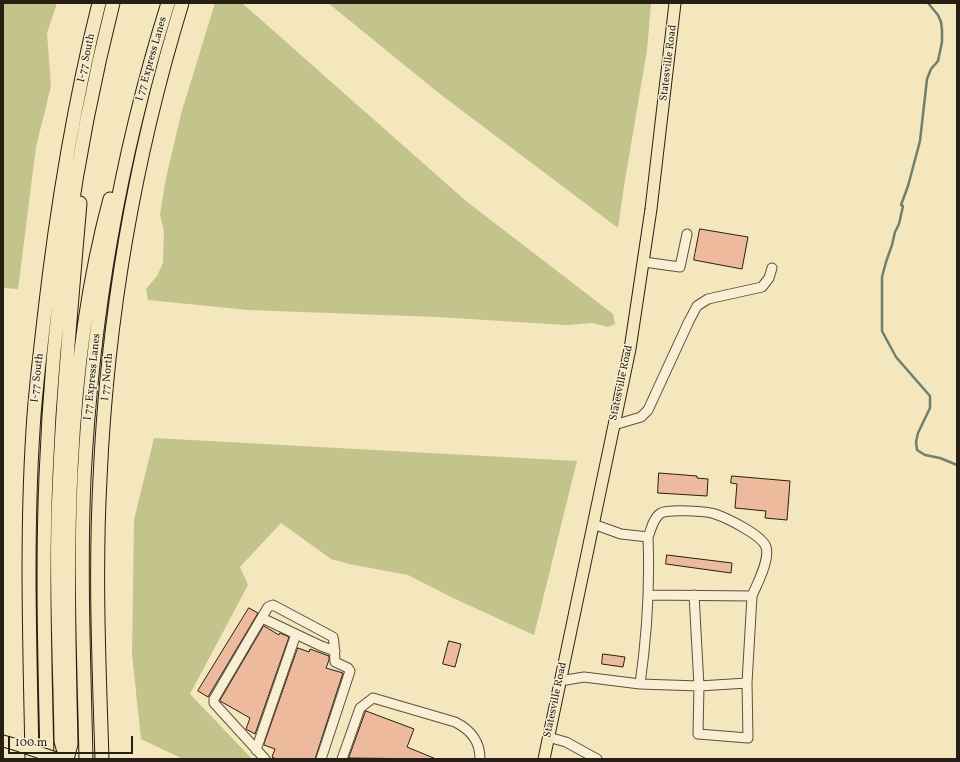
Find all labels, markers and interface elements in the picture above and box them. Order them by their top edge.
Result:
street label: I 77 Express Lanes [134,15,170,103]
street label: Statesville Road [658,24,680,102]
street label: I-77 South [75,32,99,84]
street label: I 77 Express Lanes [82,333,104,421]
street label: Statesville Road [608,344,636,422]
street label: I-77 South [29,353,47,403]
street label: I 77 North [99,353,117,401]
street label: Statesville Road [542,661,570,739]
scale bar [10,728,135,754]
text: 100 m [15,735,47,751]

